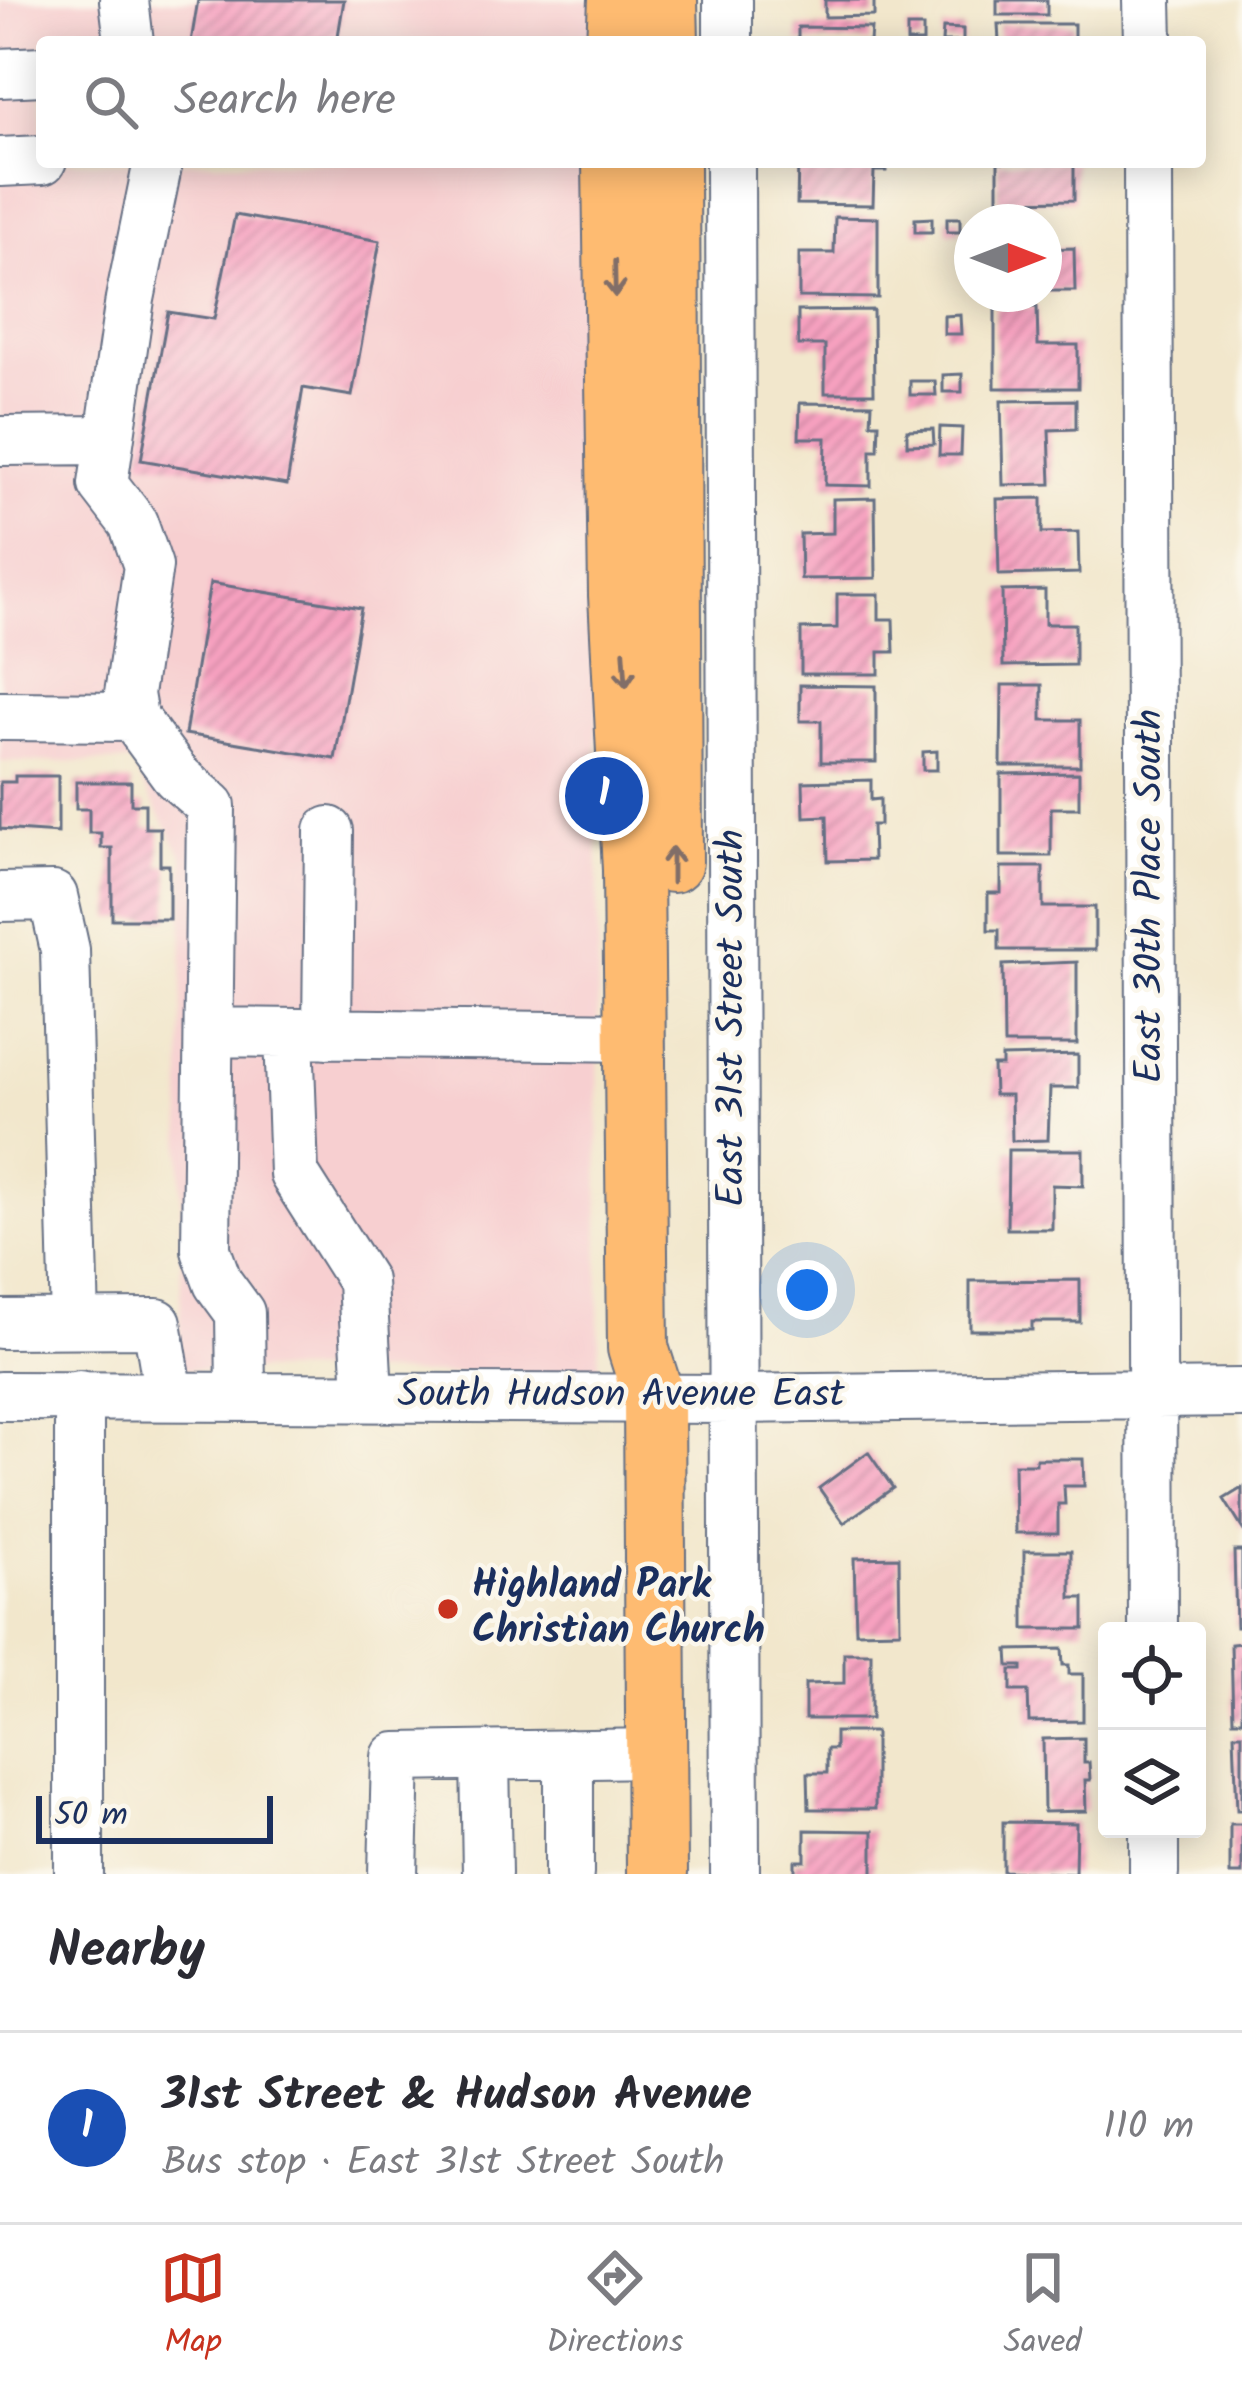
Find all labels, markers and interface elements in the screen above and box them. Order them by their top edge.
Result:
search box [36,36,1206,168]
text: Search here [174,66,396,138]
icon: search [78,69,144,135]
north arrow [954,204,1062,312]
one-way arrow [604,259,626,298]
one-way arrow [613,649,636,688]
street label: East 30th Place South [1120,709,1182,1083]
pin: 1 [565,751,643,841]
street label: East 31st Street South [702,829,764,1207]
one-way arrow [661,846,683,885]
your location [777,1260,837,1320]
street label: South Hudson Avenue East [397,1365,845,1427]
place label: Highland Park Christian Church [472,1556,765,1663]
marker: Highland Park Christian Church [435,1596,461,1622]
map controls [1098,1622,1206,1838]
button: locate [1098,1622,1206,1730]
button: layers [1098,1730,1206,1838]
scale bar [36,1790,273,1843]
text: 50 m [54,1790,128,1843]
text: Nearby [48,1912,205,1993]
text: 31st Street & Hudson Avenue [162,2061,752,2133]
text: 1 [81,2097,93,2159]
text: 110 m [1103,2097,1194,2159]
text: Bus stop · East 31st Street South [162,2133,724,2195]
tab: Map [160,2245,226,2370]
tab: Directions [546,2245,683,2370]
tab: Saved [1004,2245,1082,2370]

